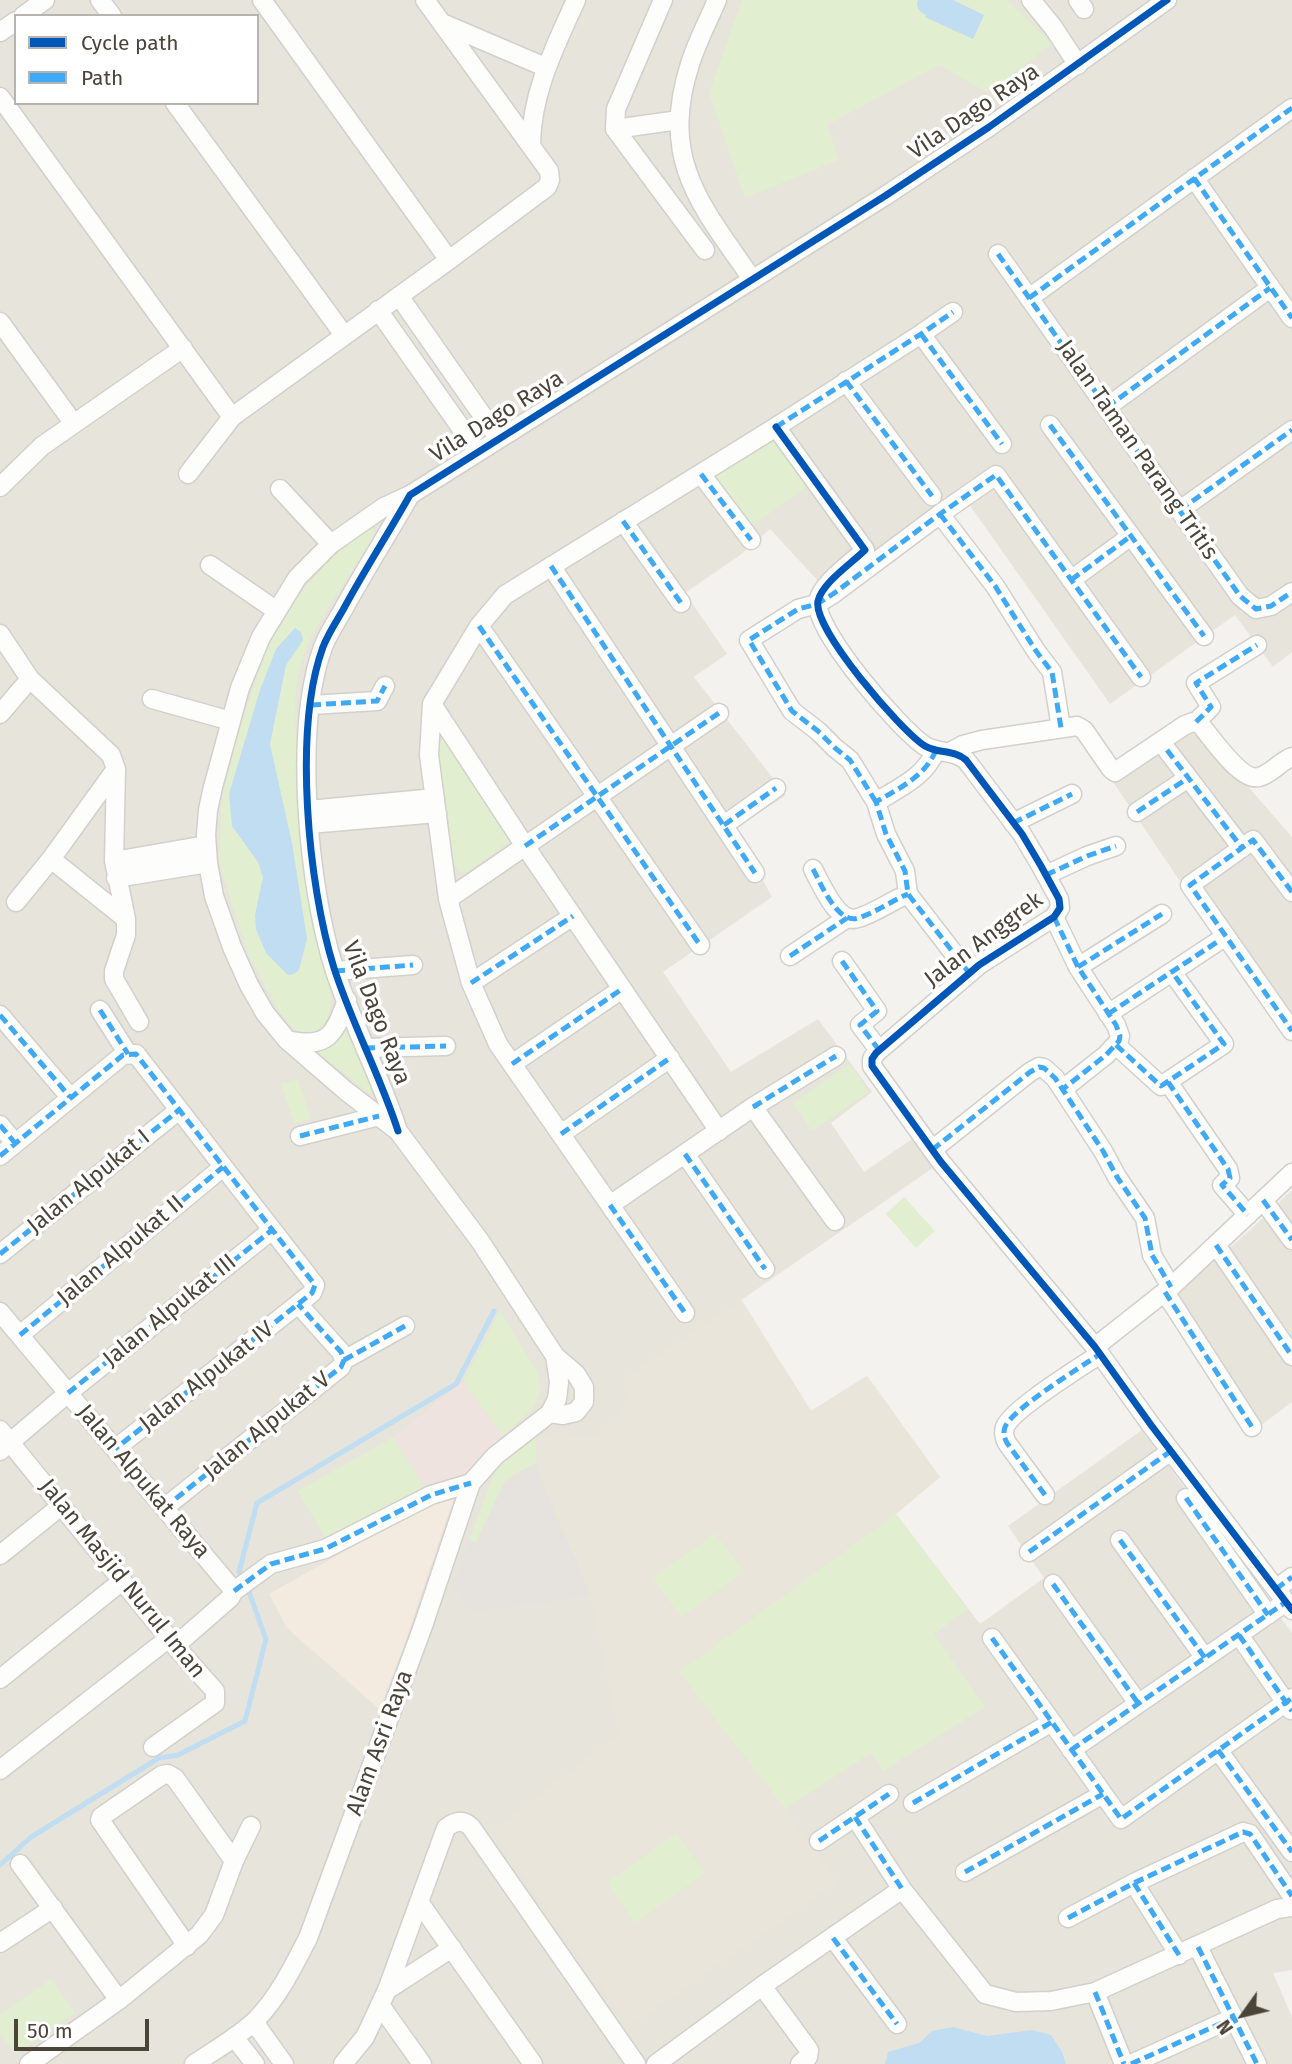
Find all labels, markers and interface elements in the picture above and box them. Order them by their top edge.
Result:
legend [14,14,259,105]
text: Cycle path [81,30,179,56]
street label: Vila Dago Raya [903,58,1045,166]
text: Path [81,65,123,91]
street label: Jalan Taman Parang Tritis [1051,335,1223,565]
street label: Vila Dago Raya [425,365,569,469]
street label: Jalan Anggrek [919,887,1049,993]
street label: Vila Dago Raya [336,937,416,1089]
street label: Jalan Alpukat I [22,1124,156,1240]
street label: Jalan Alpukat II [52,1190,190,1312]
street label: Jalan Alpukat III [98,1249,242,1373]
street label: Jalan Alpukat IV [134,1316,280,1438]
street label: Jalan Alpukat V [198,1366,336,1486]
street label: Jalan Alpukat Raya [71,1399,215,1565]
street label: Jalan Masjid Nurul Iman [33,1474,211,1684]
street label: Alam Asri Raya [341,1666,419,1820]
north arrow [1208,1980,1278,2050]
scale bar [18,2004,152,2048]
text: N [1212,2015,1238,2039]
text: 50 m [27,2018,73,2044]

